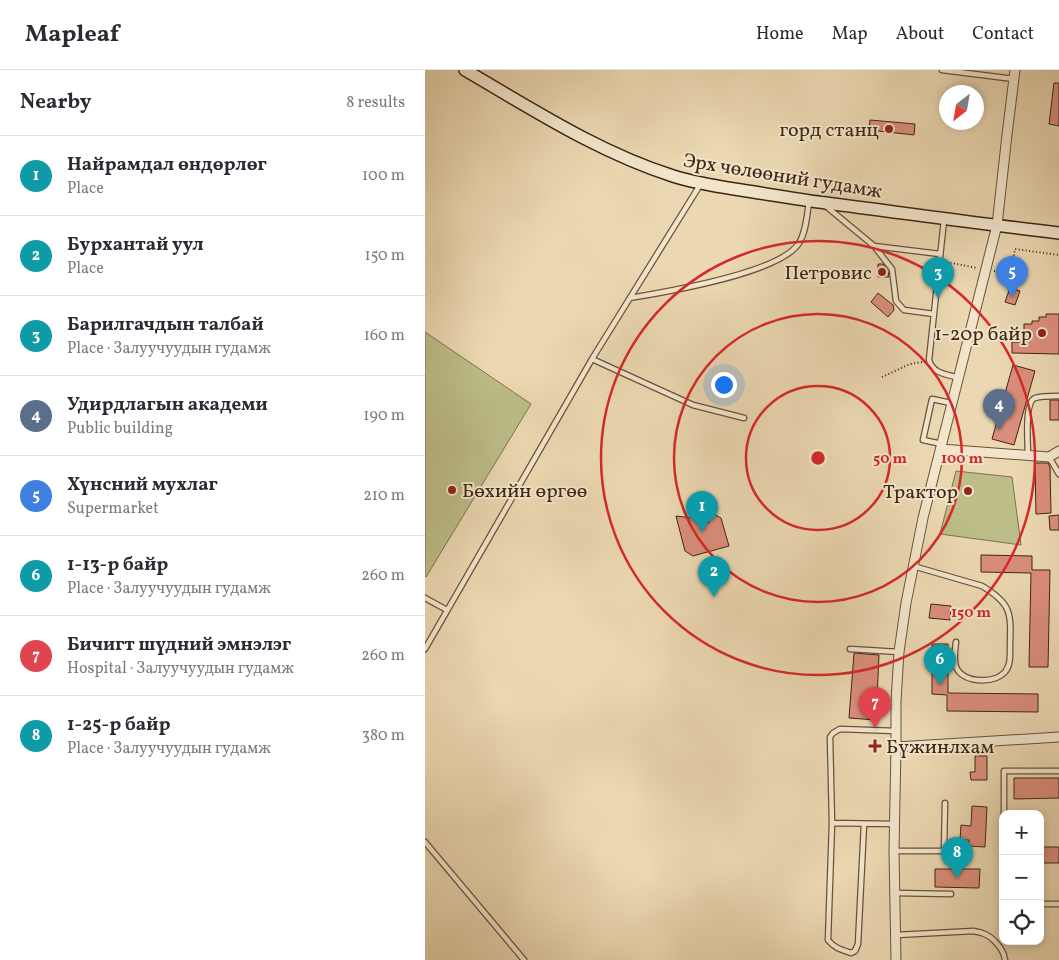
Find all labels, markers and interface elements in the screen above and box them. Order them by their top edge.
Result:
text: Mapleaf [25,18,119,52]
text: Home [756,22,804,47]
text: Map [832,22,868,47]
text: About [896,22,944,47]
text: Contact [972,22,1034,47]
north arrow [939,85,984,130]
text: Nearby [20,88,91,117]
text: 8 results [346,92,405,114]
place label: горд станц [779,117,880,145]
marker: горд станц [883,123,895,135]
street label: Эрх чөлөөний гудамж [681,147,884,207]
text: Найрамдал өндөрлөг [67,152,267,178]
text: 1 [33,165,39,187]
text: 100 m [362,165,405,187]
text: Place [67,178,104,200]
text: Бурхантай уул [67,232,204,258]
text: 2 [32,245,40,267]
text: 150 m [364,245,405,267]
pin: 5 [996,256,1028,297]
pin: 3 [922,257,954,298]
text: Place [67,258,104,280]
place label: Петровис [784,260,872,288]
marker: Петровис [876,266,888,278]
text: Барилгачдын талбай [67,312,264,338]
place label: 1-20р байр [934,321,1032,349]
text: 3 [32,325,40,347]
text: 160 m [364,325,405,347]
marker: 1-20р байр [1036,327,1048,339]
text: Place · Залуучуудын гудамж [67,338,271,360]
your location [711,372,737,398]
pin: 4 [983,389,1015,430]
text: Удирдлагын академи [67,392,268,418]
text: 4 [31,405,41,427]
text: 190 m [363,405,405,427]
text: Public building [67,418,173,440]
centre of rings [809,449,827,467]
text: 50 m [873,449,907,470]
text: 100 m [941,449,984,470]
text: Хүнсний мухлаг [67,472,218,498]
place label: Бөхийн өргөө [462,478,587,506]
place label: Трактор [883,479,958,507]
marker: Бөхийн өргөө [446,484,458,496]
text: 5 [32,485,40,507]
text: 210 m [363,485,405,507]
marker: Трактор [962,485,974,497]
pin: 1 [686,491,718,532]
text: Supermarket [67,498,159,520]
text: 1-13-р байр [67,552,168,578]
pin: 2 [698,556,730,597]
text: 6 [32,565,40,587]
text: 260 m [361,565,405,587]
text: Place · Залуучуудын гудамж [67,578,271,600]
text: 150 m [951,603,991,624]
text: Бичигт шүдний эмнэлэг [67,632,291,658]
pin: 6 [924,644,956,685]
text: 7 [32,645,40,667]
text: 260 m [361,645,405,667]
text: Hospital · Залуучуудын гудамж [67,658,294,680]
pin: 7 [859,687,891,728]
text: 1-25-р байр [67,712,170,738]
text: 8 [32,725,40,747]
text: 380 m [362,725,405,747]
place label: Бүжинлхам [886,734,994,762]
text: Place · Залуучуудын гудамж [67,738,271,760]
marker: Бүжинлхам [868,739,882,753]
map controls [999,810,1044,945]
button: + [999,810,1044,855]
pin: 8 [941,837,973,878]
button: − [999,855,1044,900]
button: locate [999,900,1044,945]

